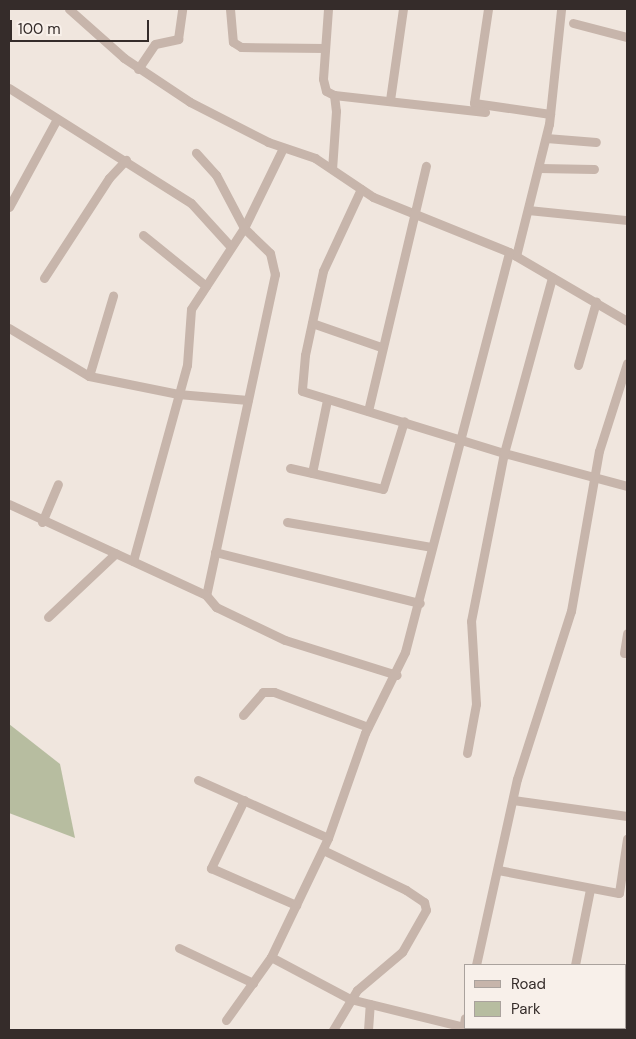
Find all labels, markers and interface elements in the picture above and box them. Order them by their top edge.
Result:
scale bar [12,10,151,42]
text: 100 m [18,19,61,39]
legend [464,964,626,1029]
text: Road [511,974,546,994]
text: Park [511,999,541,1019]

